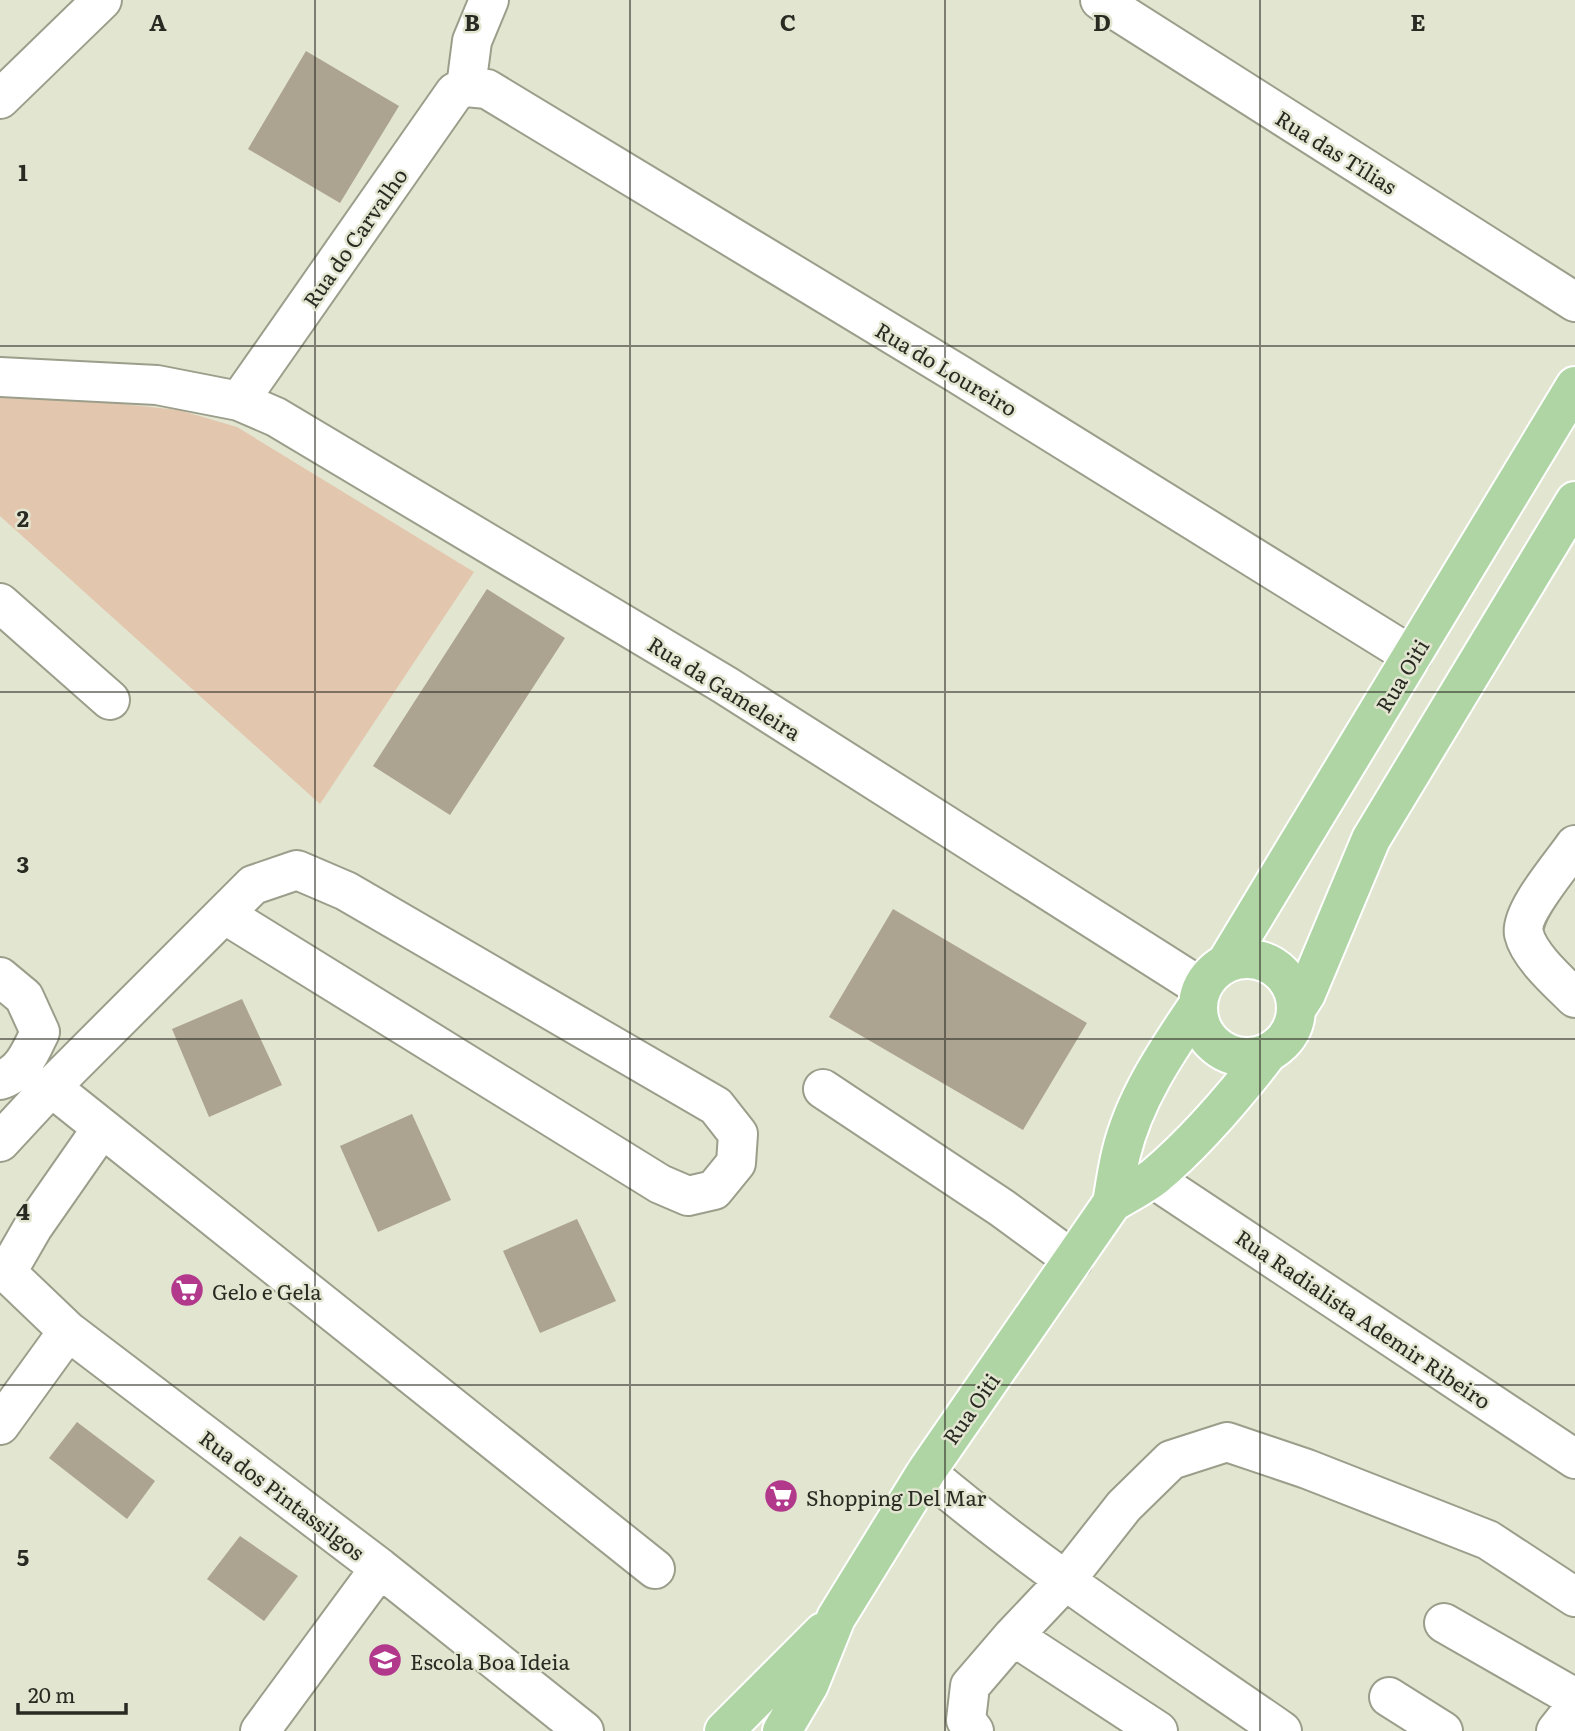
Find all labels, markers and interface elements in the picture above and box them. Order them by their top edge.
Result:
text: A [149,4,167,38]
text: B [464,4,480,38]
text: C [780,4,796,38]
text: D [1093,4,1111,38]
text: E [1410,4,1426,38]
street label: Rua das Tílias [1270,101,1404,201]
text: 1 [18,154,28,188]
street label: Rua do Carvalho [294,161,414,313]
street label: Rua do Loureiro [870,313,1024,423]
text: 2 [17,500,29,534]
street label: Rua da Gameleira [643,627,808,747]
street label: Rua Oiti [1367,632,1435,718]
text: 3 [17,846,29,880]
text: 4 [16,1193,30,1227]
street label: Rua Radialista Ademir Ribeiro [1230,1221,1498,1415]
supermarket icon: Gelo e Gela [168,1271,206,1309]
place label: Gelo e Gela [212,1275,322,1306]
street label: Rua Oiti [934,1366,1006,1450]
street label: Rua dos Pintassilgos [194,1422,372,1566]
supermarket icon: Shopping Del Mar [762,1477,800,1515]
place label: Shopping Del Mar [806,1481,987,1512]
text: 5 [17,1539,29,1573]
school or university icon: Escola Boa Ideia [366,1641,404,1679]
place label: Escola Boa Ideia [410,1645,570,1676]
scale bar [18,1672,126,1716]
text: 20 m [28,1678,75,1709]

